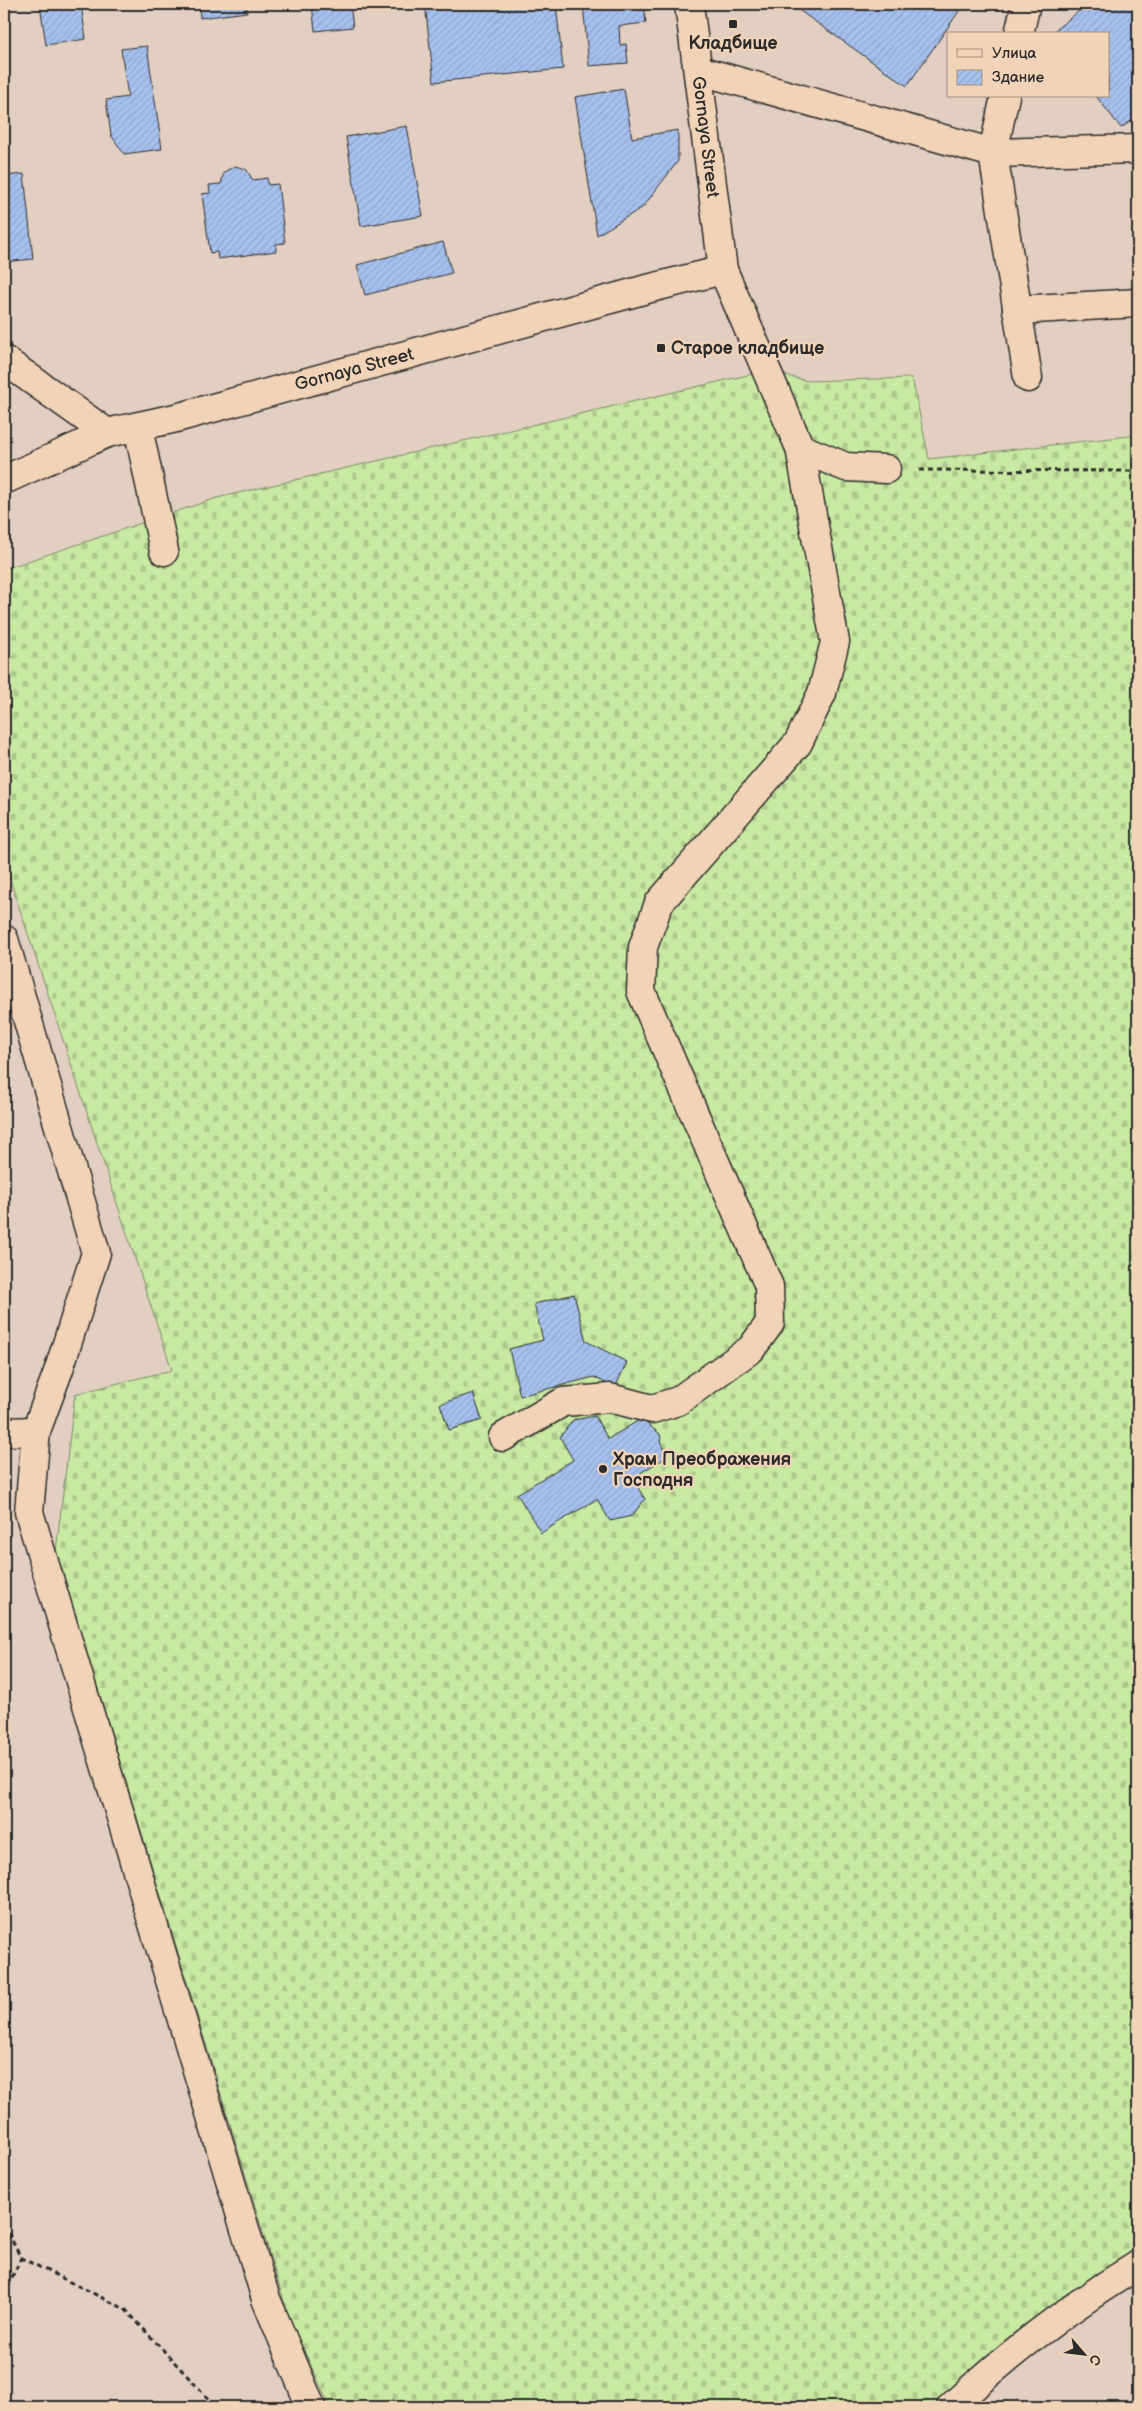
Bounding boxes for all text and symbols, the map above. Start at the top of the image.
marker: Кладбище [727,18,739,30]
legend [947,32,1110,98]
place label: Кладбище [688,33,778,54]
text: Улица [992,44,1037,63]
text: Здание [992,68,1044,87]
street label: Gornaya Street [688,75,723,200]
place label: Старое кладбище [671,338,824,359]
marker: Старое кладбище [655,342,667,354]
street label: Gornaya Street [292,343,416,395]
place label: Храм Преображения Господня [612,1449,791,1491]
marker: Храм Преображения Господня [597,1463,609,1475]
north arrow [1060,2328,1110,2378]
text: С [1085,2352,1105,2368]

